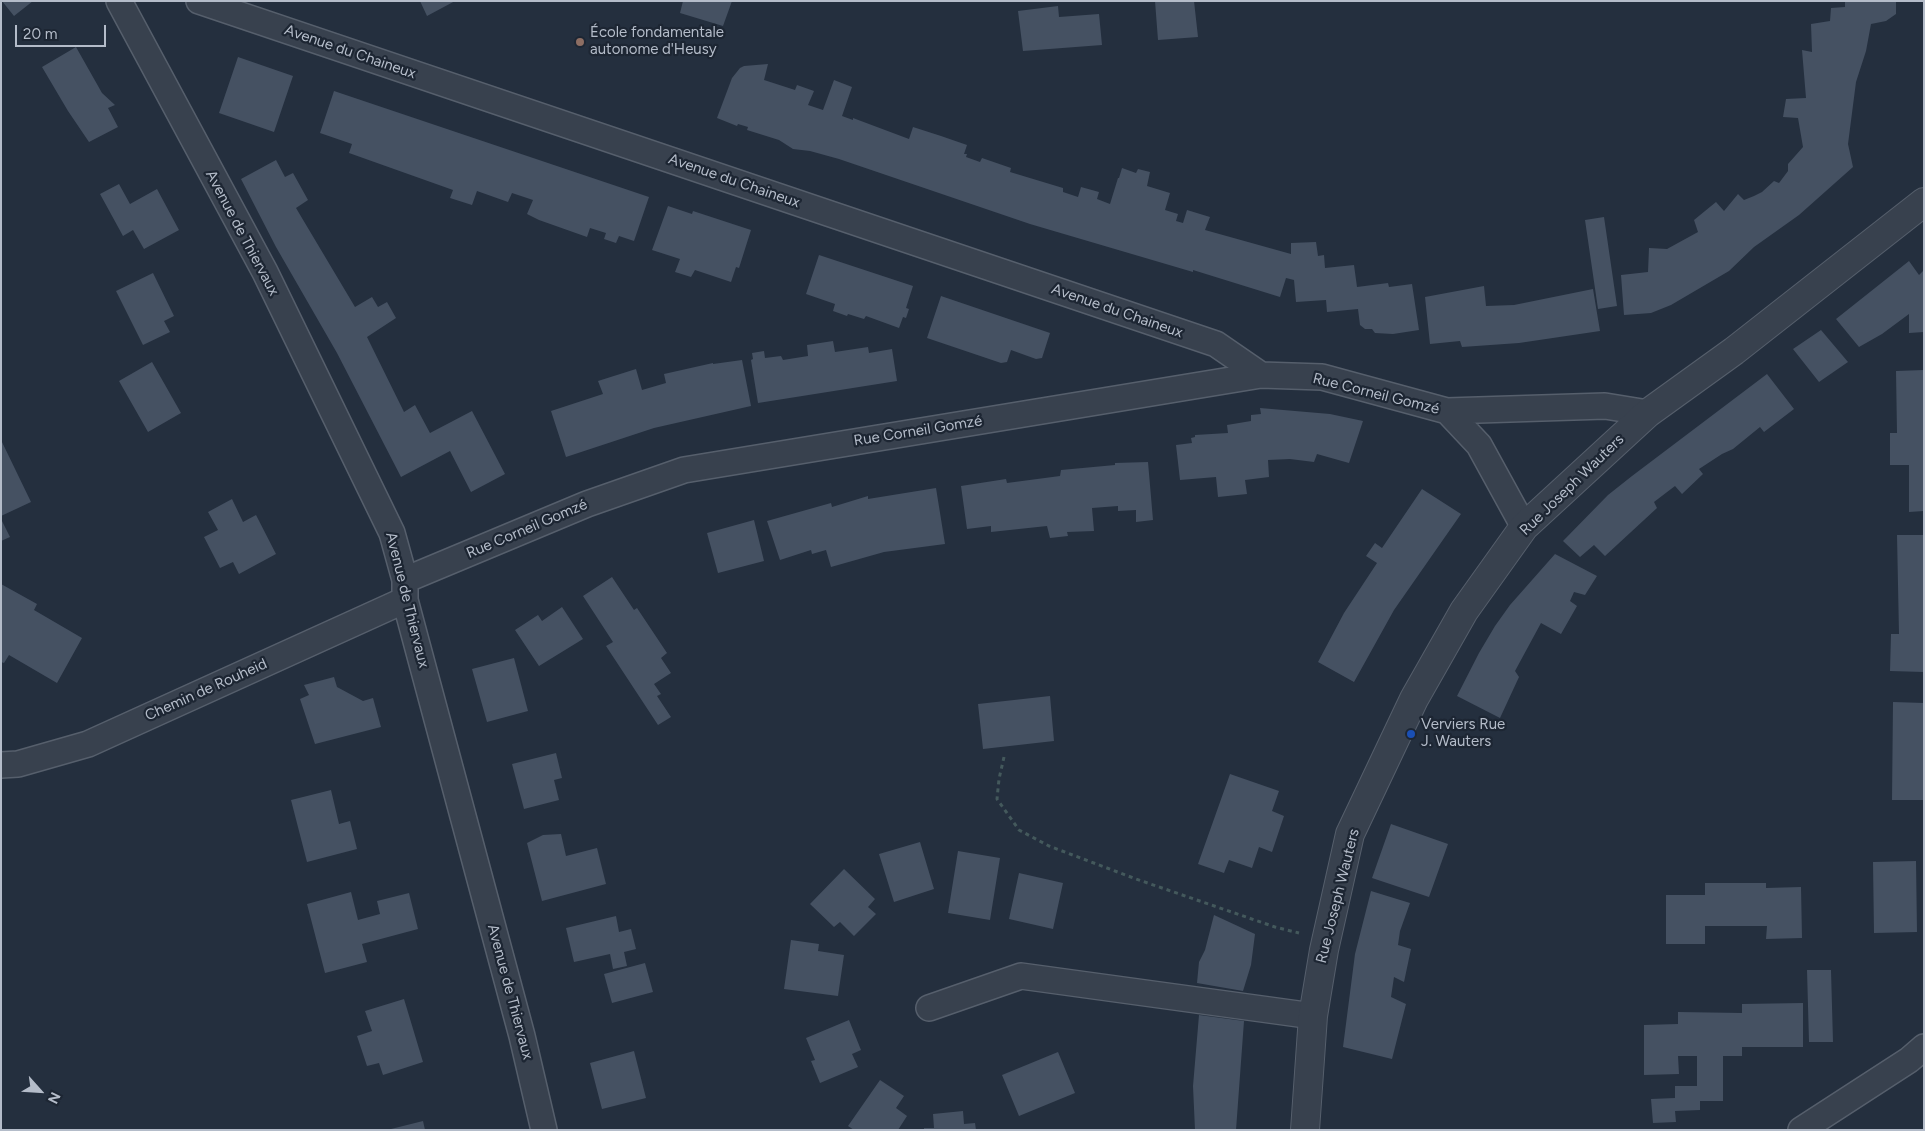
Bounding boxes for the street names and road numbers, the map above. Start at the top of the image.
street label: Avenue du Chaineux [282,21,418,83]
street label: Avenue du Chaineux [666,150,802,212]
street label: Avenue de Thiervaux [201,167,283,299]
street label: Avenue du Chaineux [1049,280,1185,342]
street label: Rue Corneil Gomzé [1311,370,1441,418]
street label: Rue Corneil Gomzé [853,412,983,450]
street label: Rue Joseph Wauters [1516,431,1628,539]
street label: Rue Corneil Gomzé [464,495,590,563]
street label: Avenue de Thiervaux [381,530,433,670]
street label: Chemin de Rouheid [142,655,270,725]
street label: Rue Joseph Wauters [1313,827,1363,965]
street label: Avenue de Thiervaux [483,922,537,1062]

